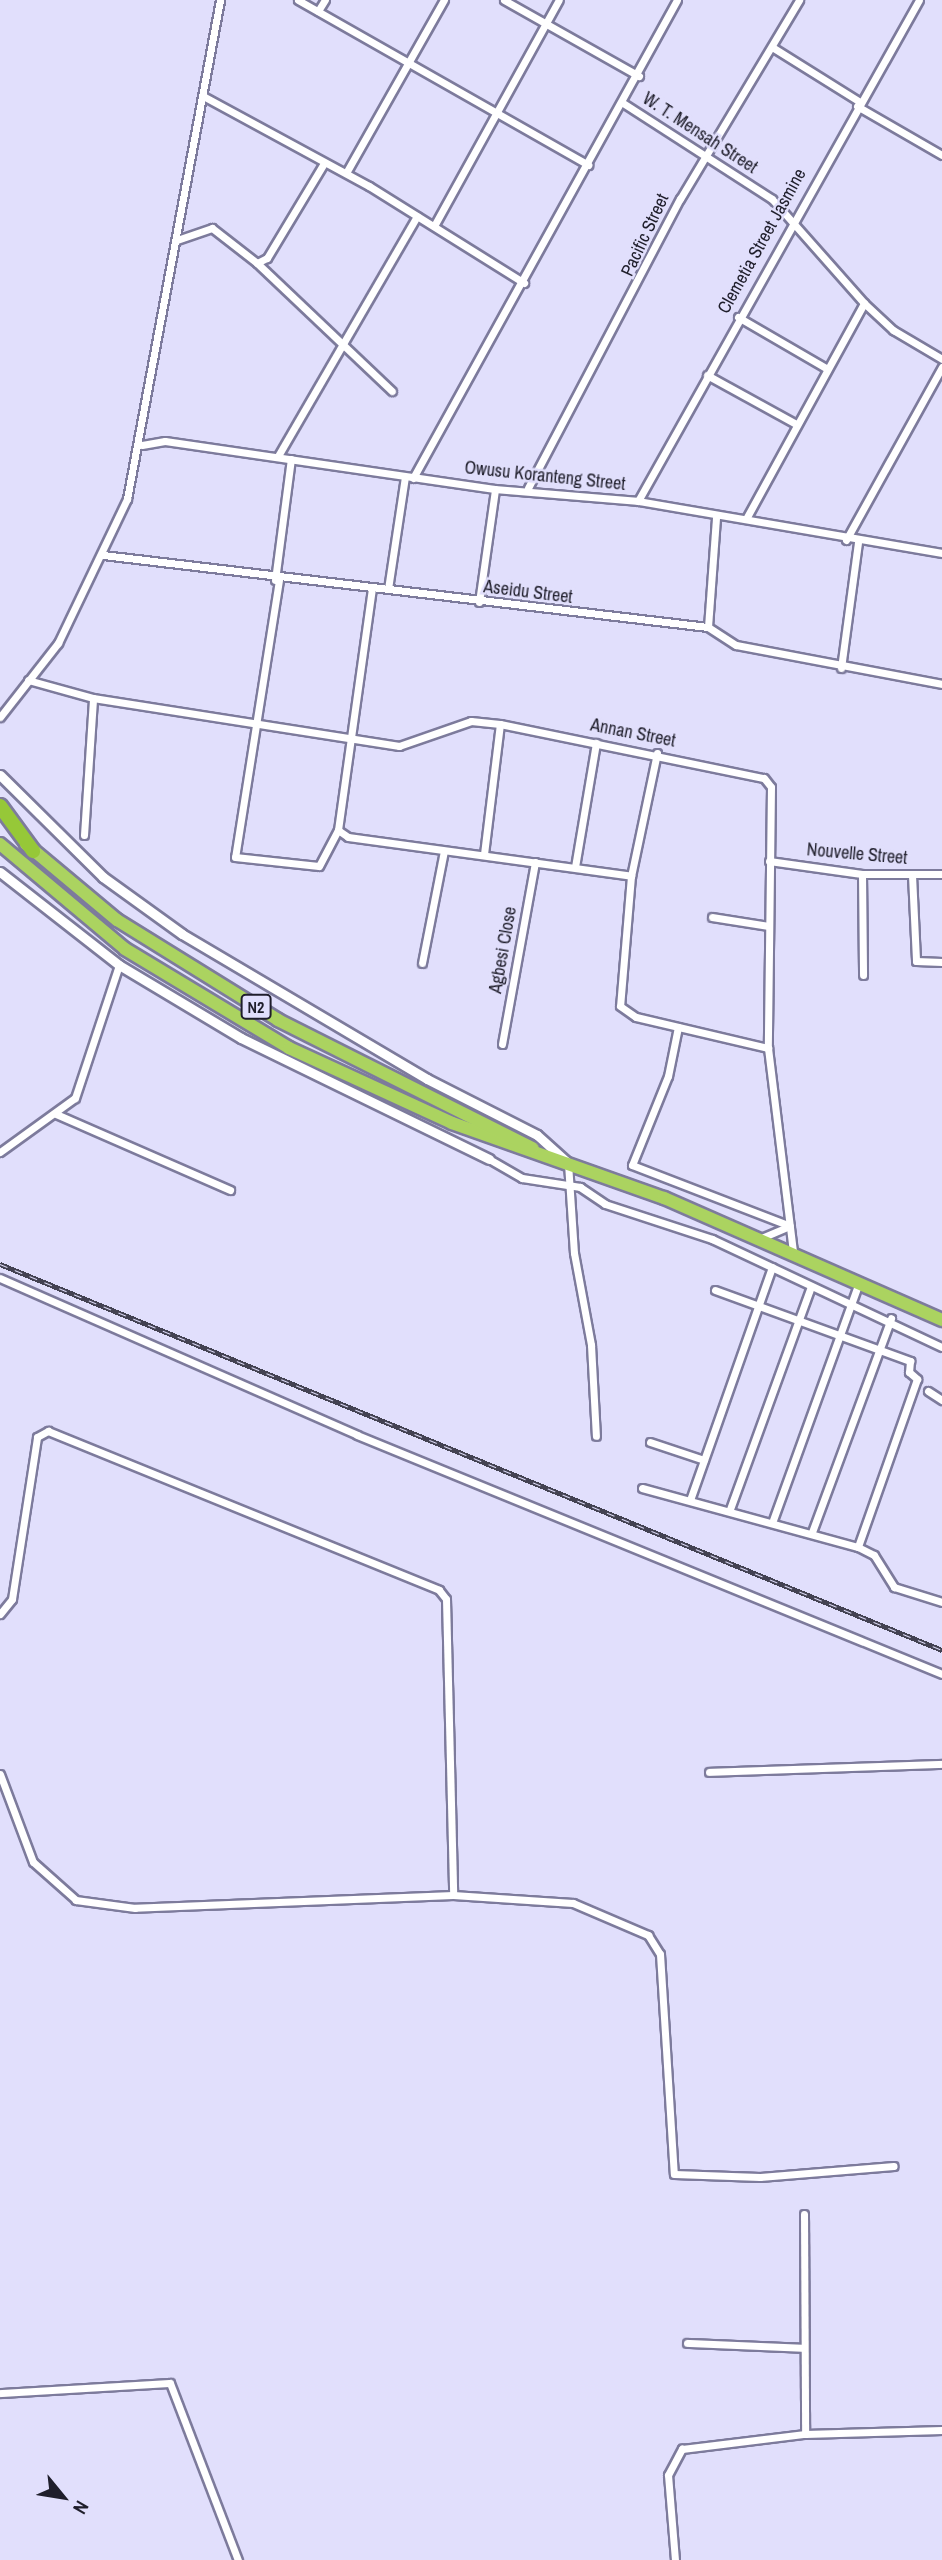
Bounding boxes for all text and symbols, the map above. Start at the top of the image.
street label: W. T. Mensah Street [638,88,762,178]
street label: Clemetia Street Jasmine [713,165,811,317]
street label: Pacific Street [616,190,674,280]
street label: Owusu Koranteng Street [463,457,627,495]
street label: Aseidu Street [482,576,574,608]
street label: Annan Street [589,714,677,752]
street label: Nouvelle Street [806,839,908,869]
street label: Agbesi Close [485,905,521,995]
road number: N2 [240,995,272,1020]
north arrow [28,2462,98,2532]
text: N [67,2496,95,2519]

